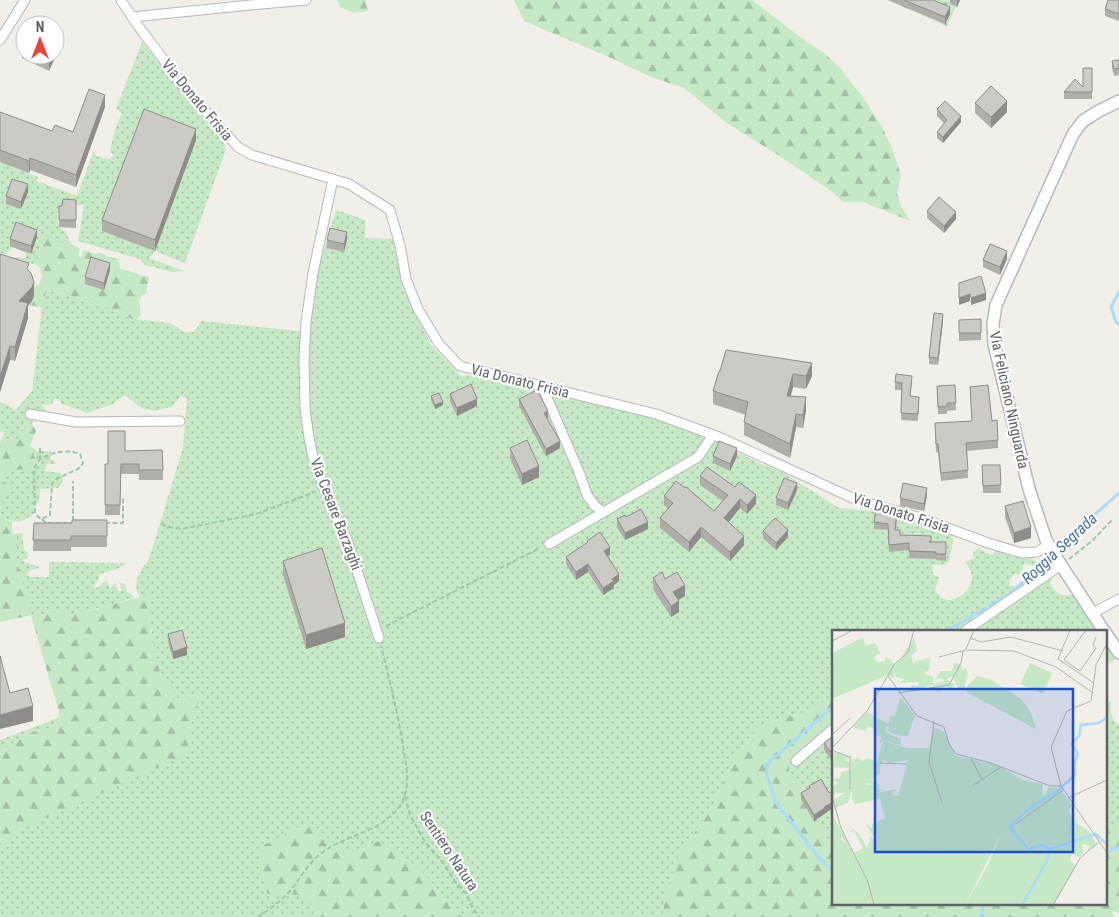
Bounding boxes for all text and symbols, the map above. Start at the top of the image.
north arrow [15,15,65,65]
text: N [36,19,44,35]
street label: Via Donato Frisia [158,56,236,144]
street label: Via Feliciano Ninguarda [986,330,1032,470]
street label: Via Donato Frisia [469,360,571,402]
street label: Via Cesare Barzaghi [306,455,366,573]
street label: Via Donato Frisia [850,489,952,537]
water label: Roggia Segrada [1018,509,1101,588]
inset map [832,630,1106,904]
street label: Sentiero Natura [416,808,482,894]

